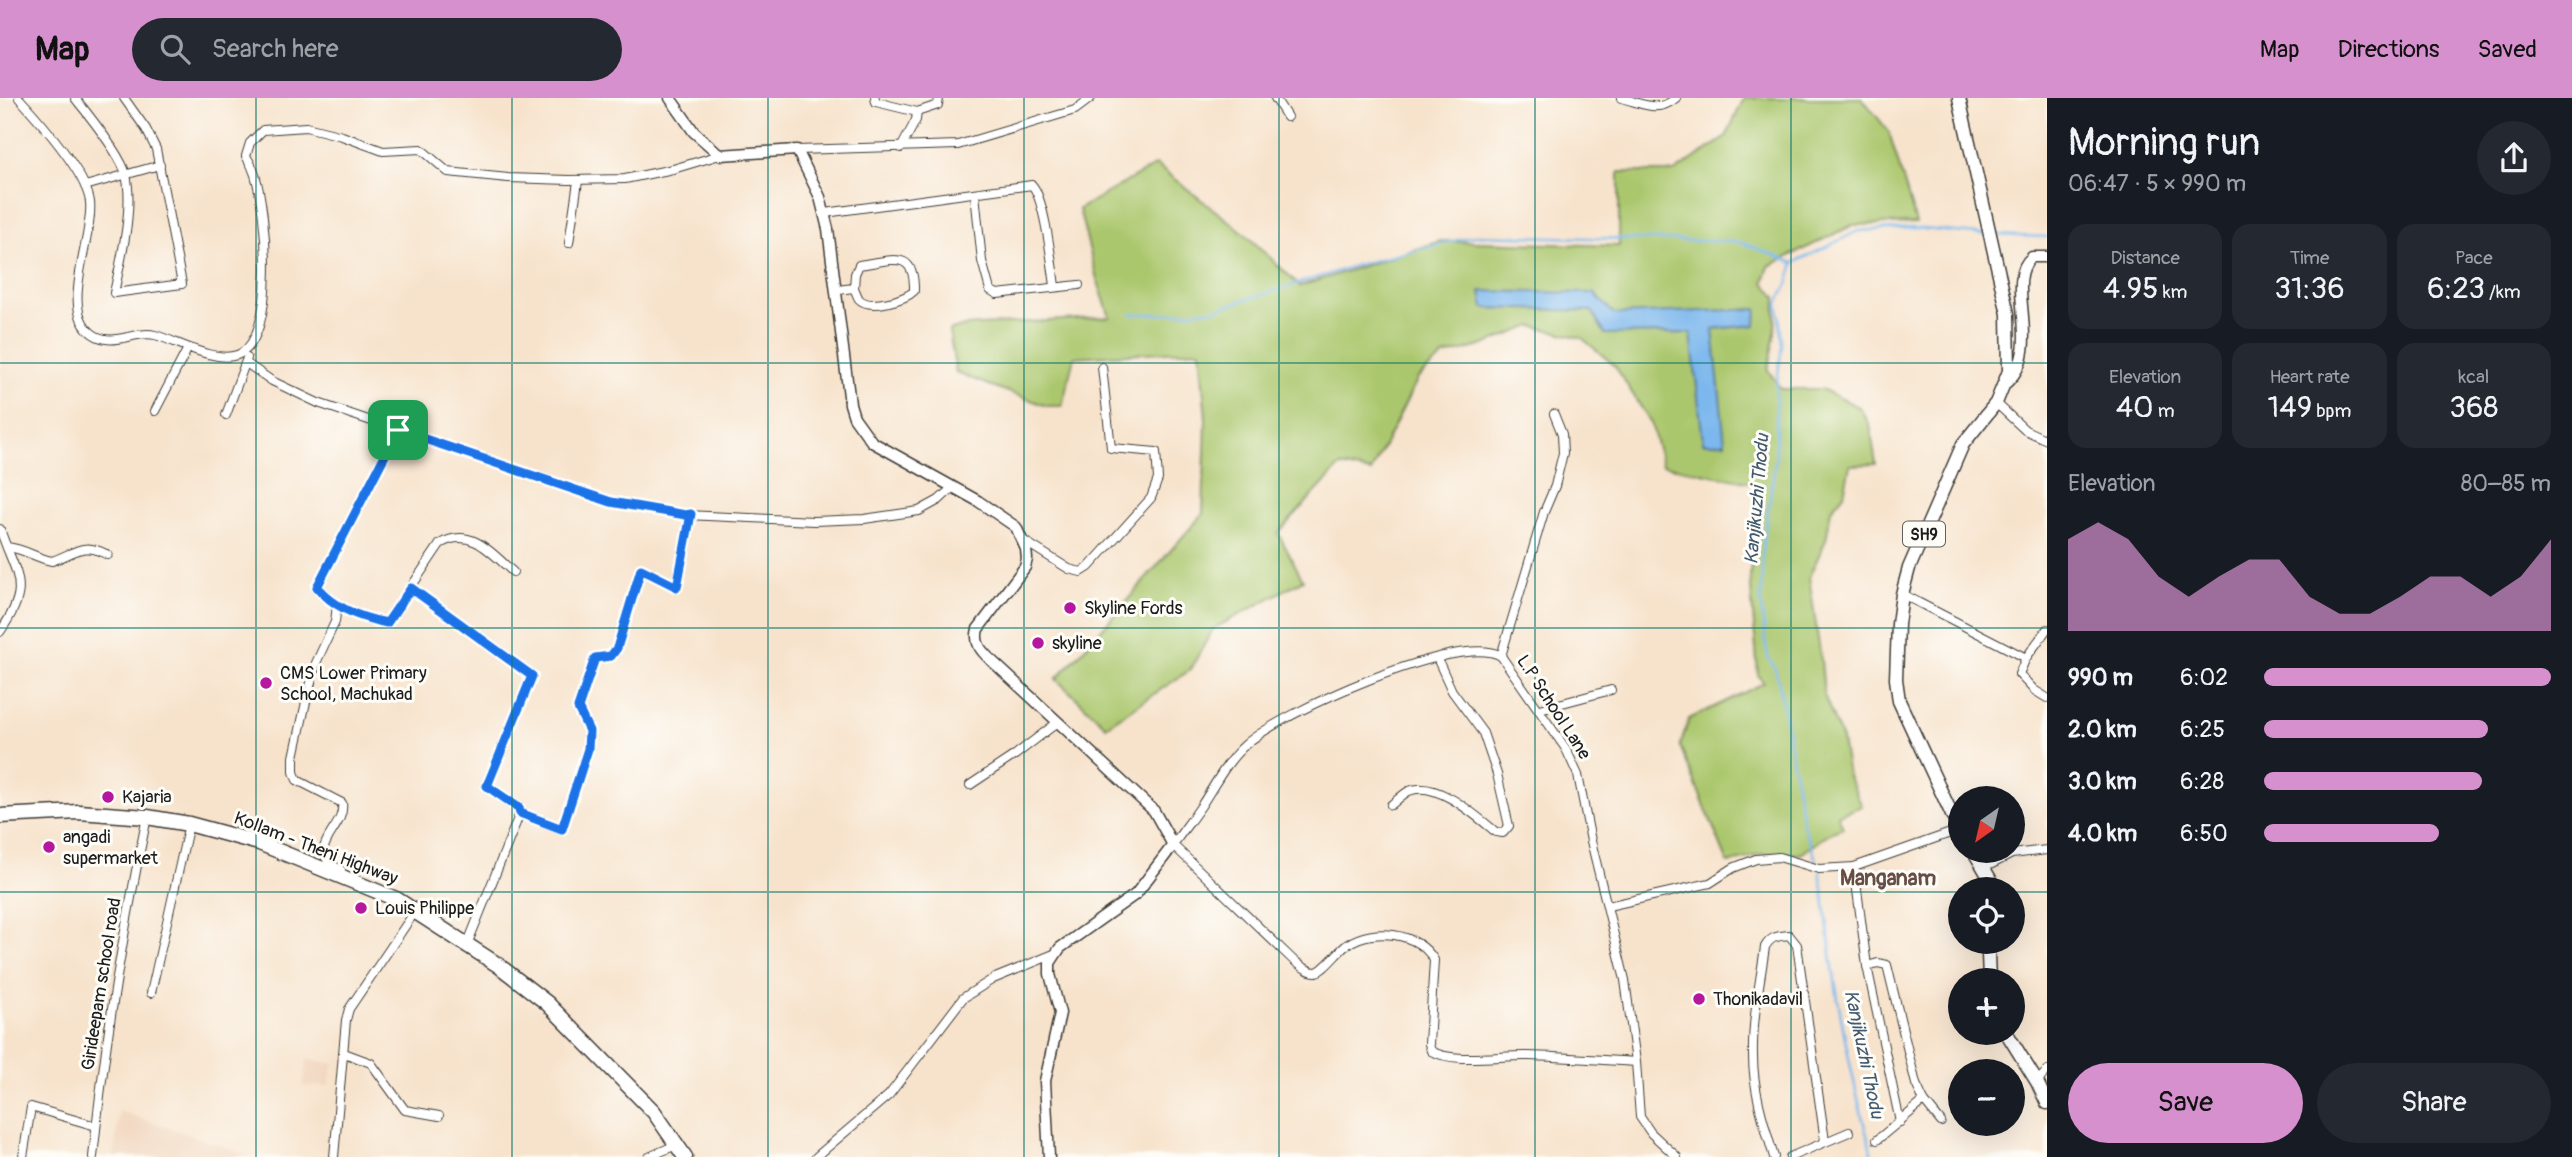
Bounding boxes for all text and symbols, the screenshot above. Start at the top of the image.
search box [132,18,622,81]
text: Map [35,29,90,70]
icon: search [156,30,194,68]
text: Search here [212,33,339,65]
text: Map [2260,35,2300,64]
text: Directions [2338,35,2439,64]
text: Saved [2477,35,2537,64]
text: Morning run [2068,119,2260,167]
button: share [2477,121,2551,195]
text: 06:47 · 5 × 990 m [2068,169,2246,198]
text: Distance [2110,246,2180,270]
text: Time [2290,246,2329,270]
text: Pace [2455,246,2493,270]
text: 4.95 [2103,270,2159,307]
text: 31:36 [2274,270,2345,307]
text: 6:23 [2427,270,2485,307]
text: km [2159,280,2187,304]
text: /km [2485,280,2521,304]
text: Elevation [2109,365,2181,389]
text: Heart rate [2269,365,2350,389]
text: kcal [2458,365,2489,389]
text: 40 [2116,389,2154,426]
text: 149 [2268,389,2312,426]
text: 368 [2449,389,2498,426]
text: m [2154,399,2175,423]
text: bpm [2312,399,2351,423]
pin [368,400,428,460]
icon: arrive [379,411,417,449]
water label: Kanjikuzhi Thodu [1739,431,1775,565]
text: Elevation [2068,469,2156,498]
text: 80–85 m [2461,469,2551,498]
road number: SH9 [1903,522,1945,546]
place label: Skyline Fords [1084,597,1183,620]
marker: Skyline Fords [1062,600,1078,616]
place label: skyline [1052,632,1102,655]
marker: skyline [1030,635,1046,651]
street label: L.P School Lane [1511,651,1596,764]
place label: CMS Lower Primary School, Machukad [280,662,427,706]
text: 990 m [2068,663,2133,692]
text: 6:02 [2180,663,2228,692]
marker: CMS Lower Primary School, Machukad [258,675,274,691]
text: 2.0 km [2068,715,2137,744]
text: 6:25 [2180,715,2225,744]
text: 3.0 km [2068,767,2137,796]
text: 6:28 [2180,767,2224,796]
place label: Kajaria [122,786,172,809]
north arrow [1948,786,2025,863]
map controls [1948,786,2025,1136]
marker: Kajaria [100,789,116,805]
street label: Kollam - Theni Highway [231,807,401,890]
text: 4.0 km [2068,819,2137,848]
text: 6:50 [2180,819,2228,848]
place label: angadi supermarket [63,826,159,870]
marker: angadi supermarket [41,839,57,855]
district label: Manganam [1840,865,1936,892]
button: locate [1948,877,2025,954]
street label: Girideepam school road [76,896,126,1072]
place label: Louis Philippe [375,897,474,920]
marker: Louis Philippe [353,900,369,916]
button: + [1948,968,2025,1045]
place label: Thonikadavil [1713,988,1803,1011]
water label: Kanjikuzhi Thodu [1839,988,1890,1122]
marker: Thonikadavil [1691,991,1707,1007]
button: − [1948,1059,2025,1136]
button: Save [2068,1063,2303,1143]
button: Share [2317,1063,2551,1143]

